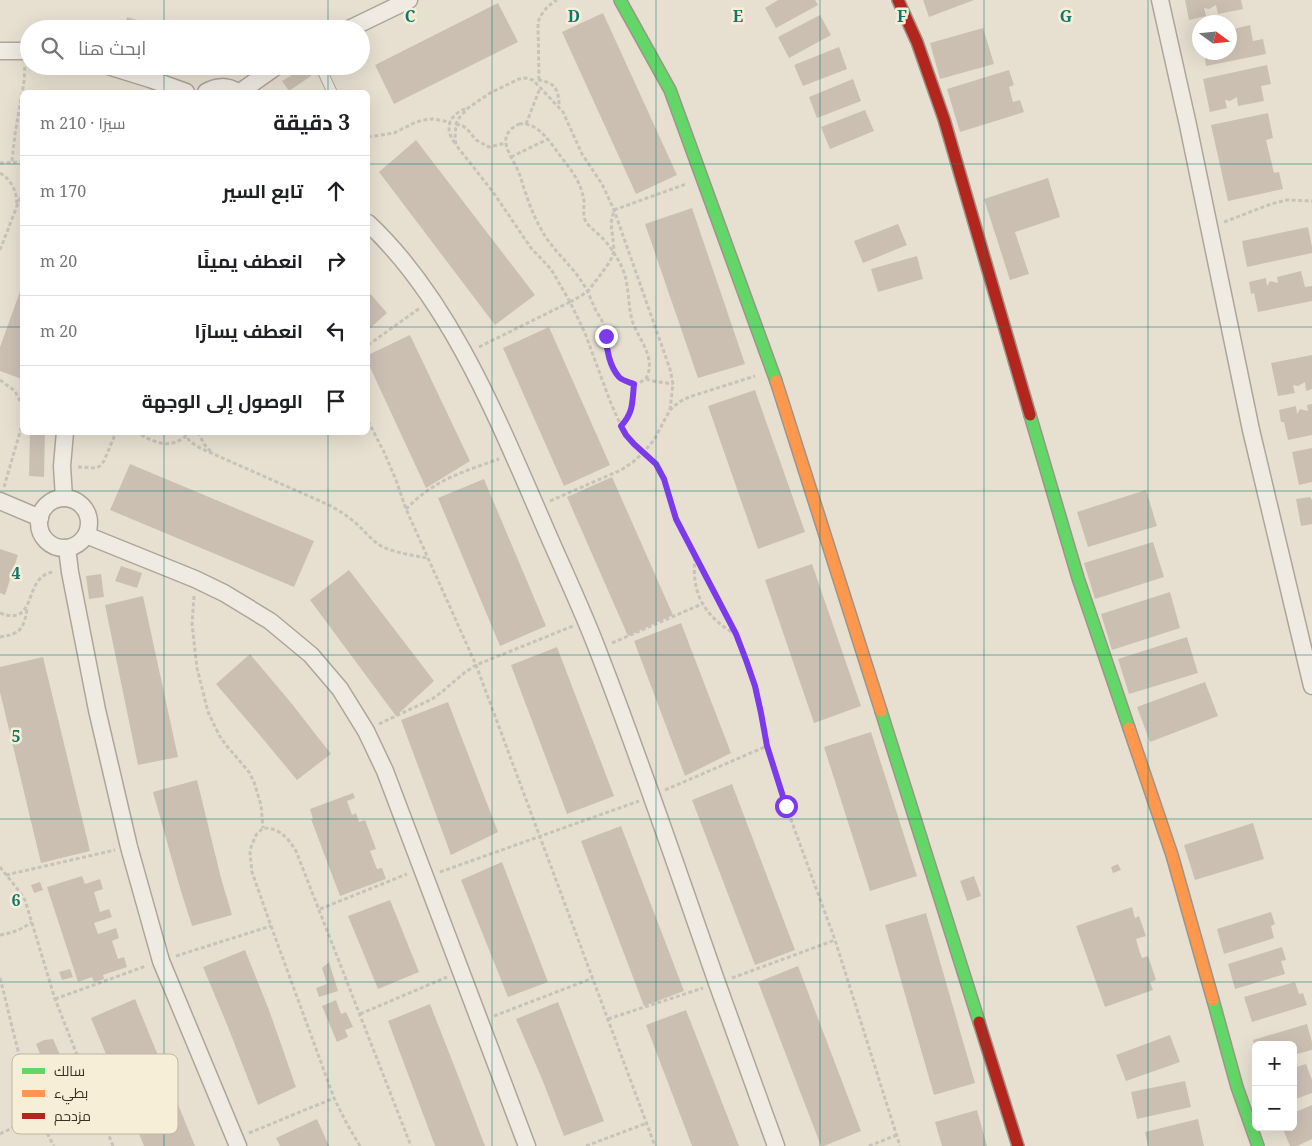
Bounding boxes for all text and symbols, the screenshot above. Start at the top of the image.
text: C [405,5,416,27]
text: D [568,5,580,27]
text: E [733,5,743,27]
text: F [897,5,907,27]
text: G [1060,5,1072,27]
north arrow [1192,15,1237,60]
search box [20,20,370,75]
icon: search [38,34,66,62]
text: ابحث هنا [78,35,146,61]
text: 3 دقيقة [273,108,350,136]
text: سيرًا · 210 m [40,112,126,134]
icon: ahead [322,177,350,205]
text: تابع السير [223,178,303,204]
text: 170 m [40,180,86,202]
icon: right [322,247,350,275]
text: انعطف يمينًا [197,248,303,274]
text: 20 m [40,250,77,272]
icon: left [322,317,350,345]
text: انعطف يسارًا [194,318,303,344]
text: 20 m [40,320,77,342]
route end [595,325,618,348]
icon: arrive [322,387,350,415]
text: الوصول إلى الوجهة [142,388,303,414]
text: 4 [11,562,21,584]
text: 5 [11,725,21,747]
route start [775,795,798,818]
text: 6 [11,889,21,911]
map controls [1252,1041,1297,1131]
button: + [1252,1041,1297,1086]
legend [12,1054,178,1134]
text: سالك [54,1061,85,1080]
text: بطيء [54,1083,88,1105]
button: − [1252,1086,1297,1131]
text: مزدحم [54,1106,91,1126]

